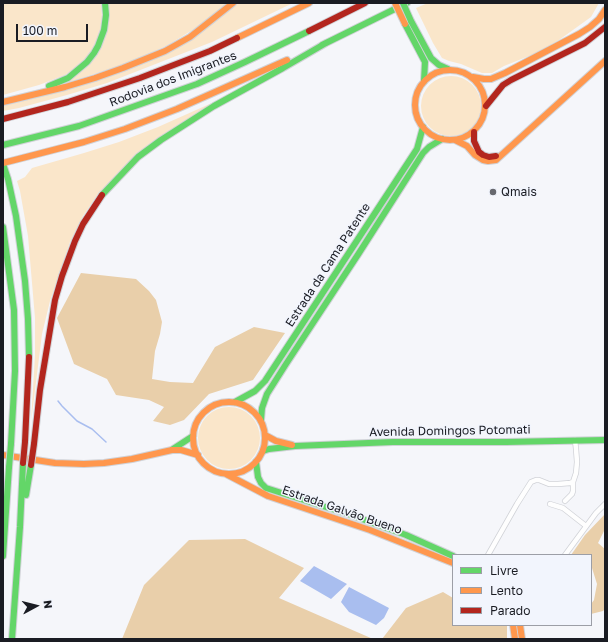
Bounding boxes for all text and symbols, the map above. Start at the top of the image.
scale bar [18,16,90,42]
text: 100 m [23,23,57,38]
street label: Rodovia dos Imigrantes [107,48,239,110]
place label: Qmais [501,185,537,199]
marker: Qmais [488,187,498,197]
street label: Estrada da Cama Patente [283,200,373,330]
street label: Avenida Domingos Potomati [369,422,531,440]
street label: Estrada Galvão Bueno [280,483,404,537]
legend [452,554,592,626]
text: Livre [490,563,518,578]
text: Lento [490,583,523,598]
north arrow [16,586,56,626]
text: N [41,600,55,609]
text: Parado [490,603,530,618]

